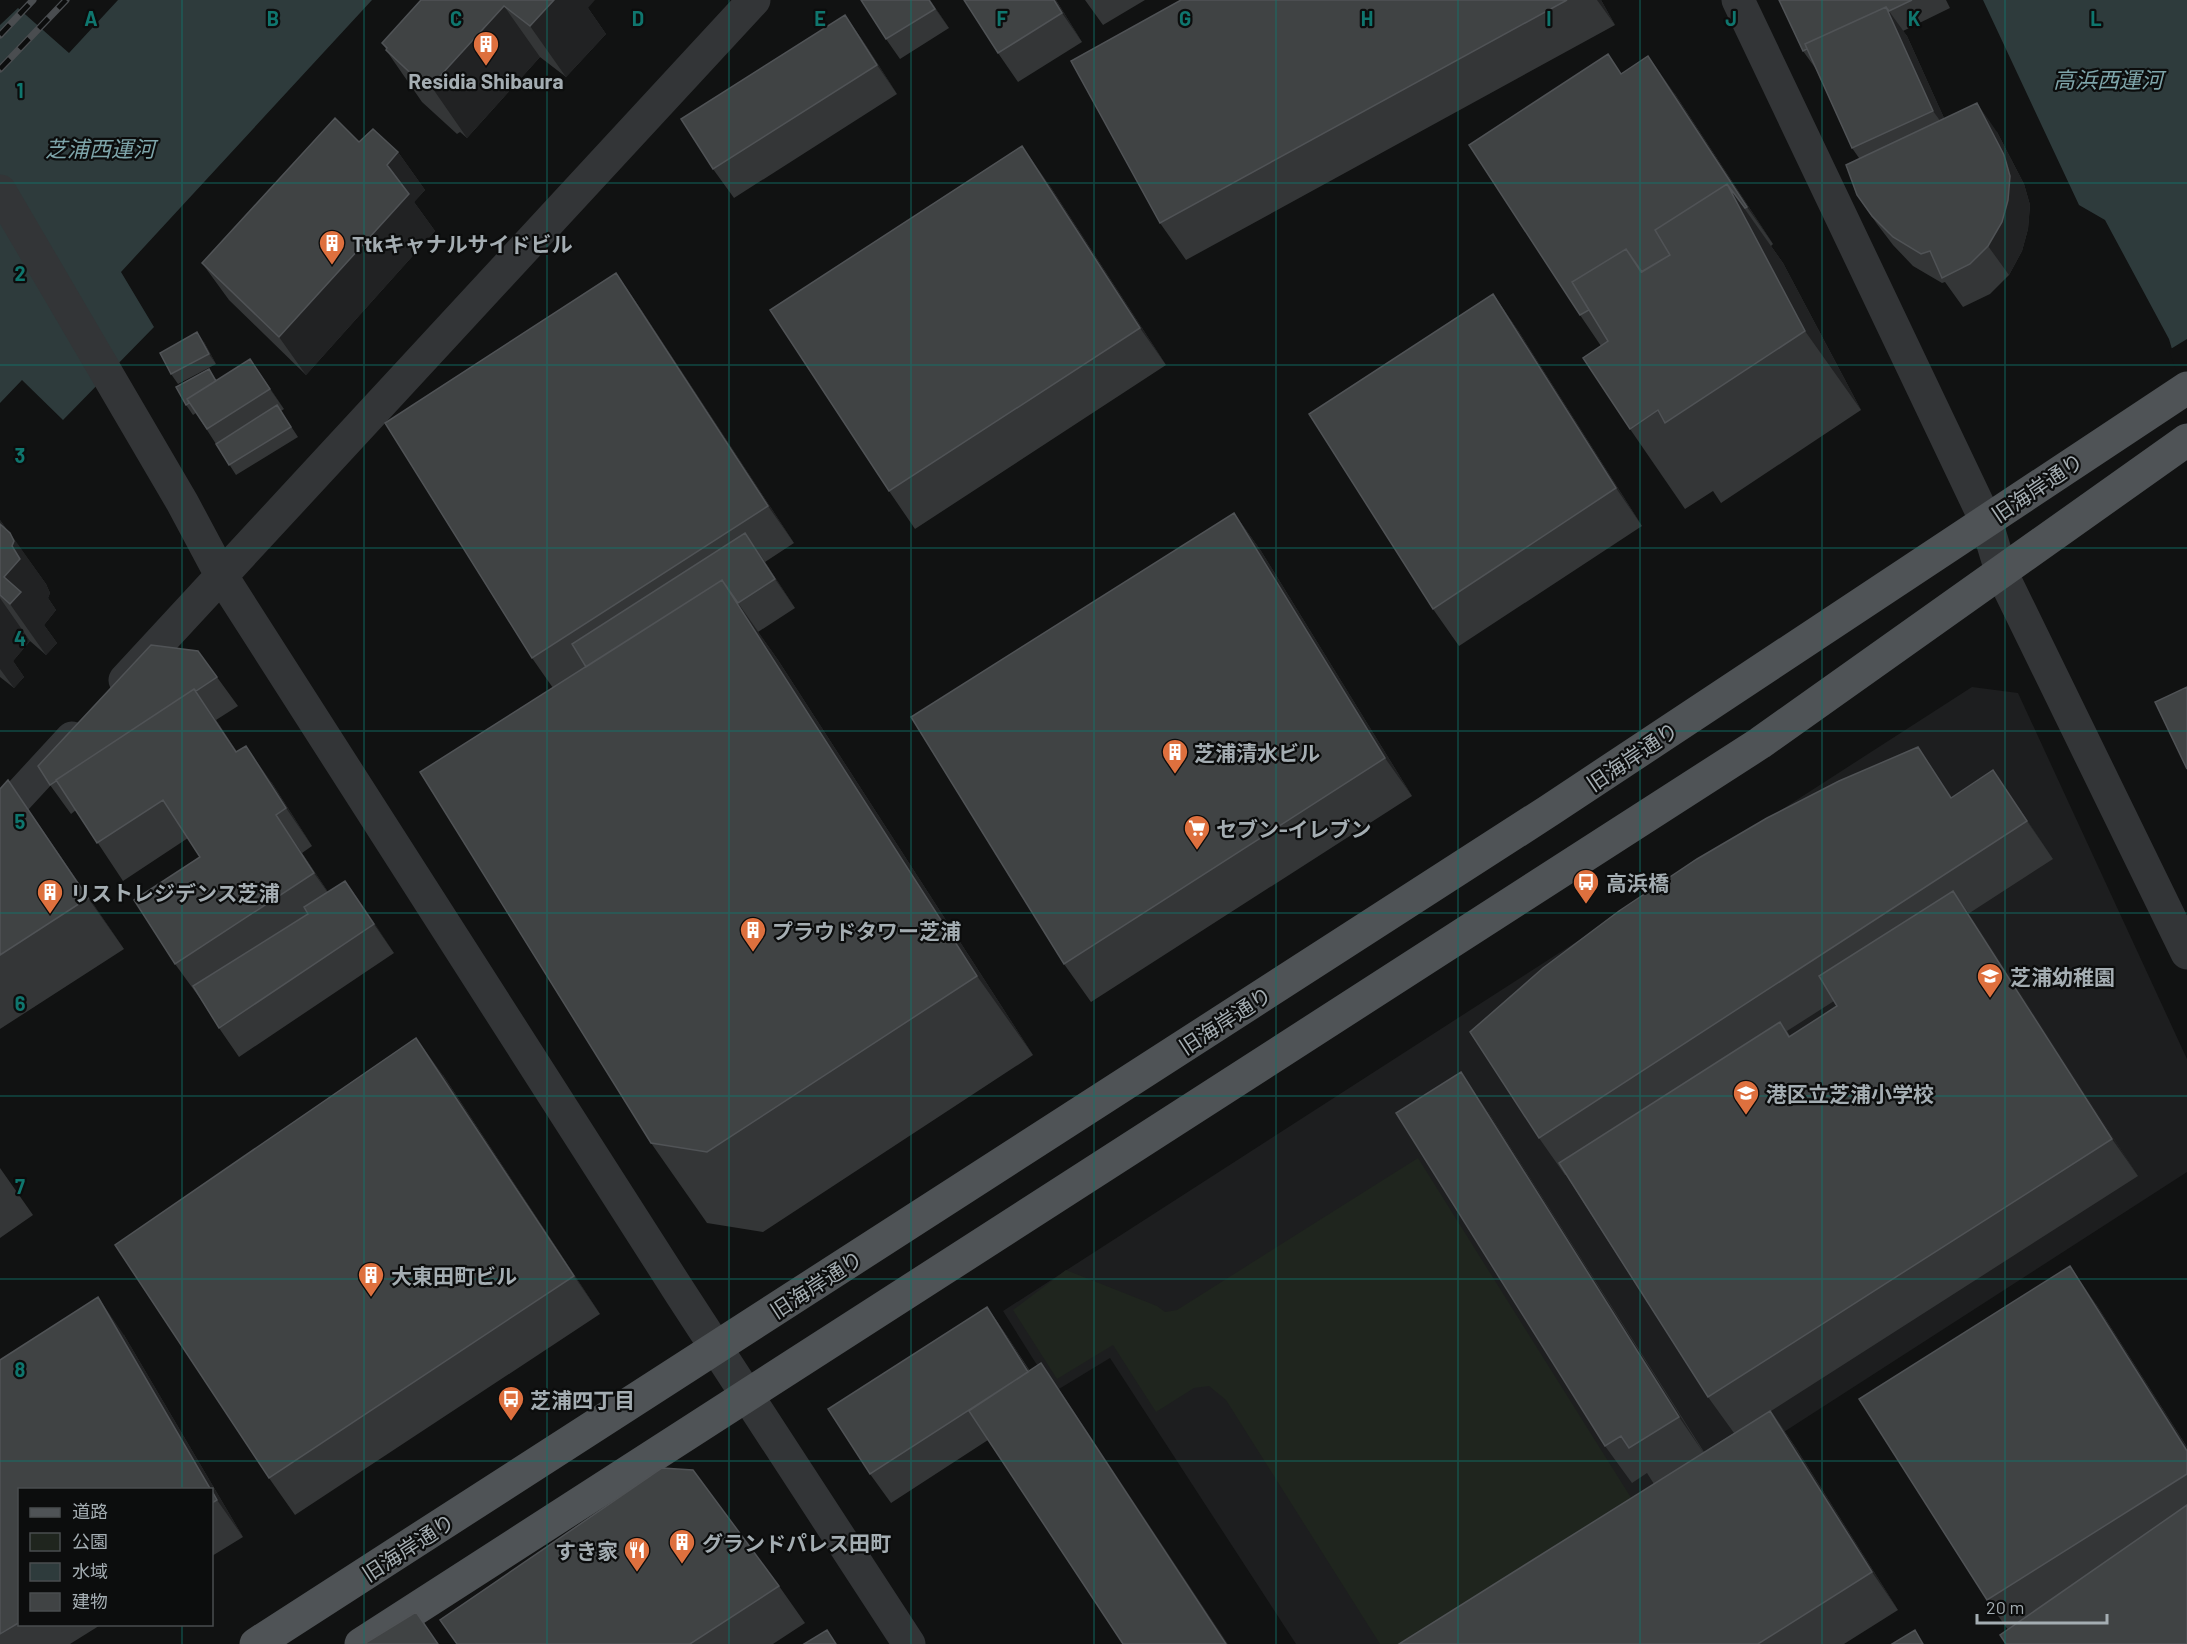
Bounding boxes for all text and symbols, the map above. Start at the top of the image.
text: A [84,6,98,30]
text: B [267,6,279,30]
text: C [450,6,462,30]
text: D [632,6,644,30]
text: E [814,6,826,30]
text: F [996,6,1008,30]
text: G [1179,6,1191,30]
text: H [1361,6,1373,30]
text: I [1546,6,1552,30]
text: J [1725,6,1737,30]
text: K [1908,6,1921,30]
text: L [2090,6,2102,30]
building icon: Residia Shibaura [471,29,501,67]
water label: 高浜西運河 [2053,66,2167,92]
place label: Residia Shibaura [408,68,564,93]
text: 1 [16,78,24,102]
water label: 芝浦西運河 [45,135,159,161]
building icon: Ttkキャナルサイドビル [317,228,347,266]
place label: Ttkキャナルサイドビル [352,231,572,256]
text: 2 [14,261,26,285]
text: 3 [15,443,25,467]
street label: 旧海岸通り [1986,447,2088,527]
text: 4 [14,626,26,650]
street label: 旧海岸通り [1581,716,1683,796]
building icon: 芝浦清水ビル [1160,737,1190,775]
place label: 芝浦清水ビル [1194,740,1320,765]
text: 5 [15,809,26,833]
supermarket icon: セブン-イレブン [1182,813,1212,851]
place label: セブン-イレブン [1216,816,1372,841]
bus stop icon: 高浜橋 [1571,867,1601,905]
place label: 高浜橋 [1606,870,1669,895]
building icon: リストレジデンス芝浦 [35,877,65,915]
place label: リストレジデンス芝浦 [70,880,280,905]
building icon: プラウドタワー芝浦 [738,915,768,953]
place label: プラウドタワー芝浦 [772,918,961,943]
school or university icon: 芝浦幼稚園 [1975,961,2005,999]
place label: 芝浦幼稚園 [2010,964,2115,989]
street label: 旧海岸通り [1174,981,1276,1059]
text: 6 [15,991,26,1015]
school or university icon: 港区立芝浦小学校 [1731,1078,1761,1116]
place label: 港区立芝浦小学校 [1766,1081,1934,1106]
text: 7 [15,1174,25,1198]
street label: 旧海岸通り [765,1245,867,1323]
building icon: 大東田町ビル [356,1260,386,1298]
place label: 大東田町ビル [391,1263,517,1288]
text: 8 [15,1357,26,1381]
bus stop icon: 芝浦四丁目 [496,1384,526,1422]
place label: 芝浦四丁目 [530,1387,635,1412]
legend [18,1488,213,1626]
text: 道路 [72,1500,108,1522]
street label: 旧海岸通り [357,1508,459,1586]
building icon: グランドパレス田町 [667,1527,697,1565]
text: 公園 [72,1530,108,1552]
place label: グランドパレス田町 [702,1530,891,1555]
restaurant icon: すき家 [622,1535,652,1573]
place label: すき家 [555,1538,618,1563]
text: 水域 [72,1560,108,1582]
scale bar [1977,1587,2108,1625]
text: 建物 [72,1590,108,1612]
text: 20 m [1986,1596,2024,1618]

